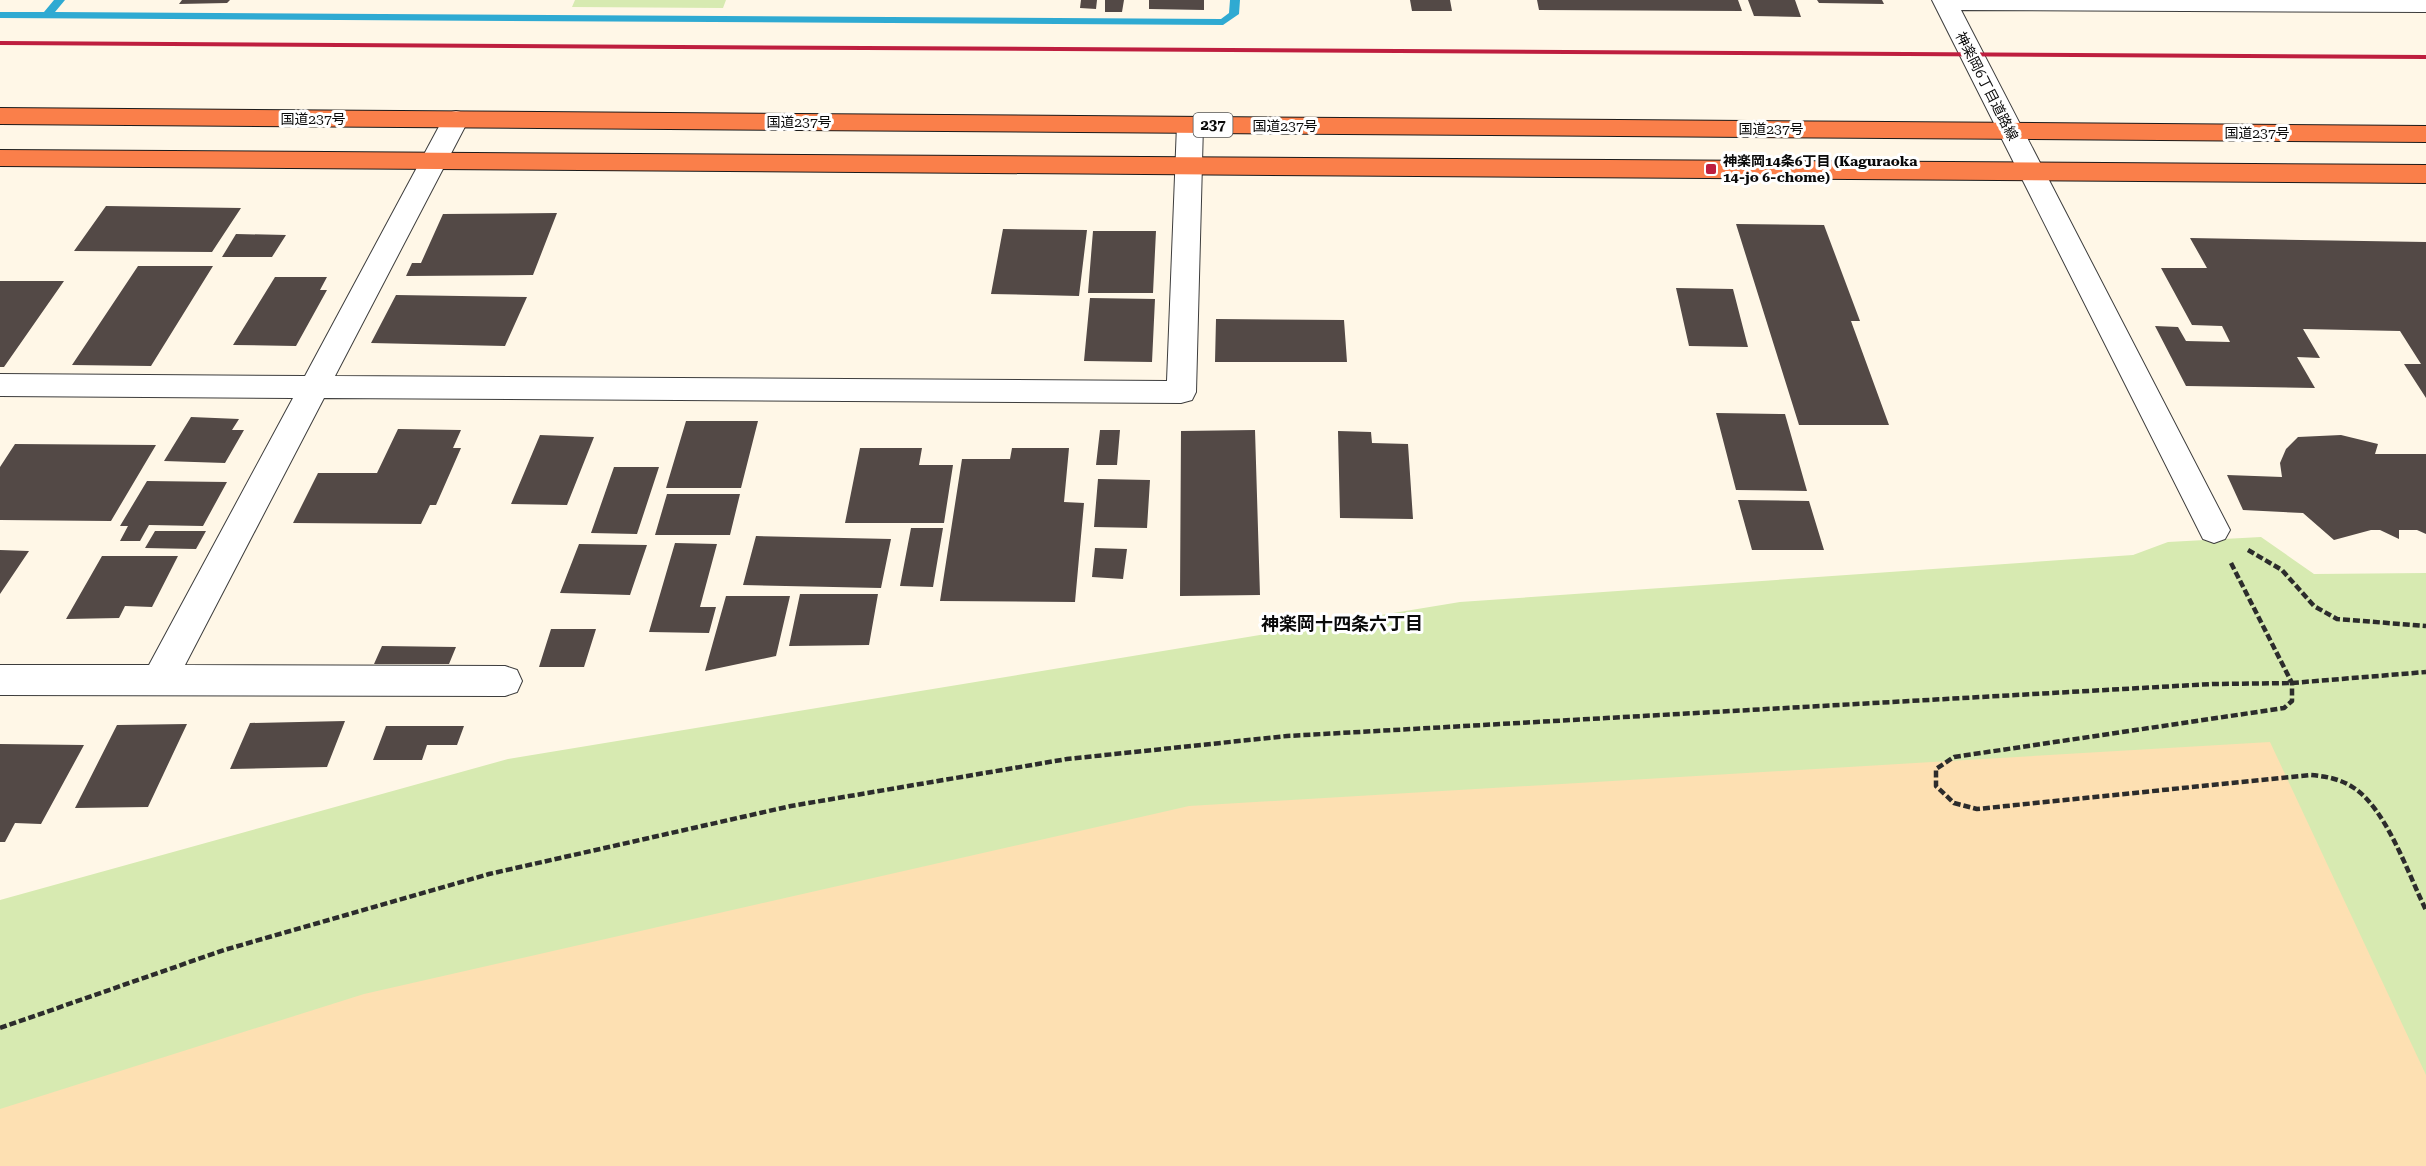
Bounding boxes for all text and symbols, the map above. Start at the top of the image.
street label: 神楽岡6丁目道路線 [1953,29,2021,143]
street label: 国道237号 [280,111,346,127]
road number: 237 [1194,113,1232,137]
street label: 国道237号 [766,114,832,130]
street label: 国道237号 [1252,118,1318,134]
street label: 国道237号 [1738,121,1804,137]
street label: 国道237号 [2224,125,2290,141]
place label: 神楽岡14条6丁目 (Kaguraoka 14-jo 6-chome) [1723,153,1918,185]
marker: 神楽岡14条6丁目 (Kaguraoka 14-jo 6-chome) [1704,162,1718,176]
district label: 神楽岡十四条六丁目 [1261,613,1423,634]

